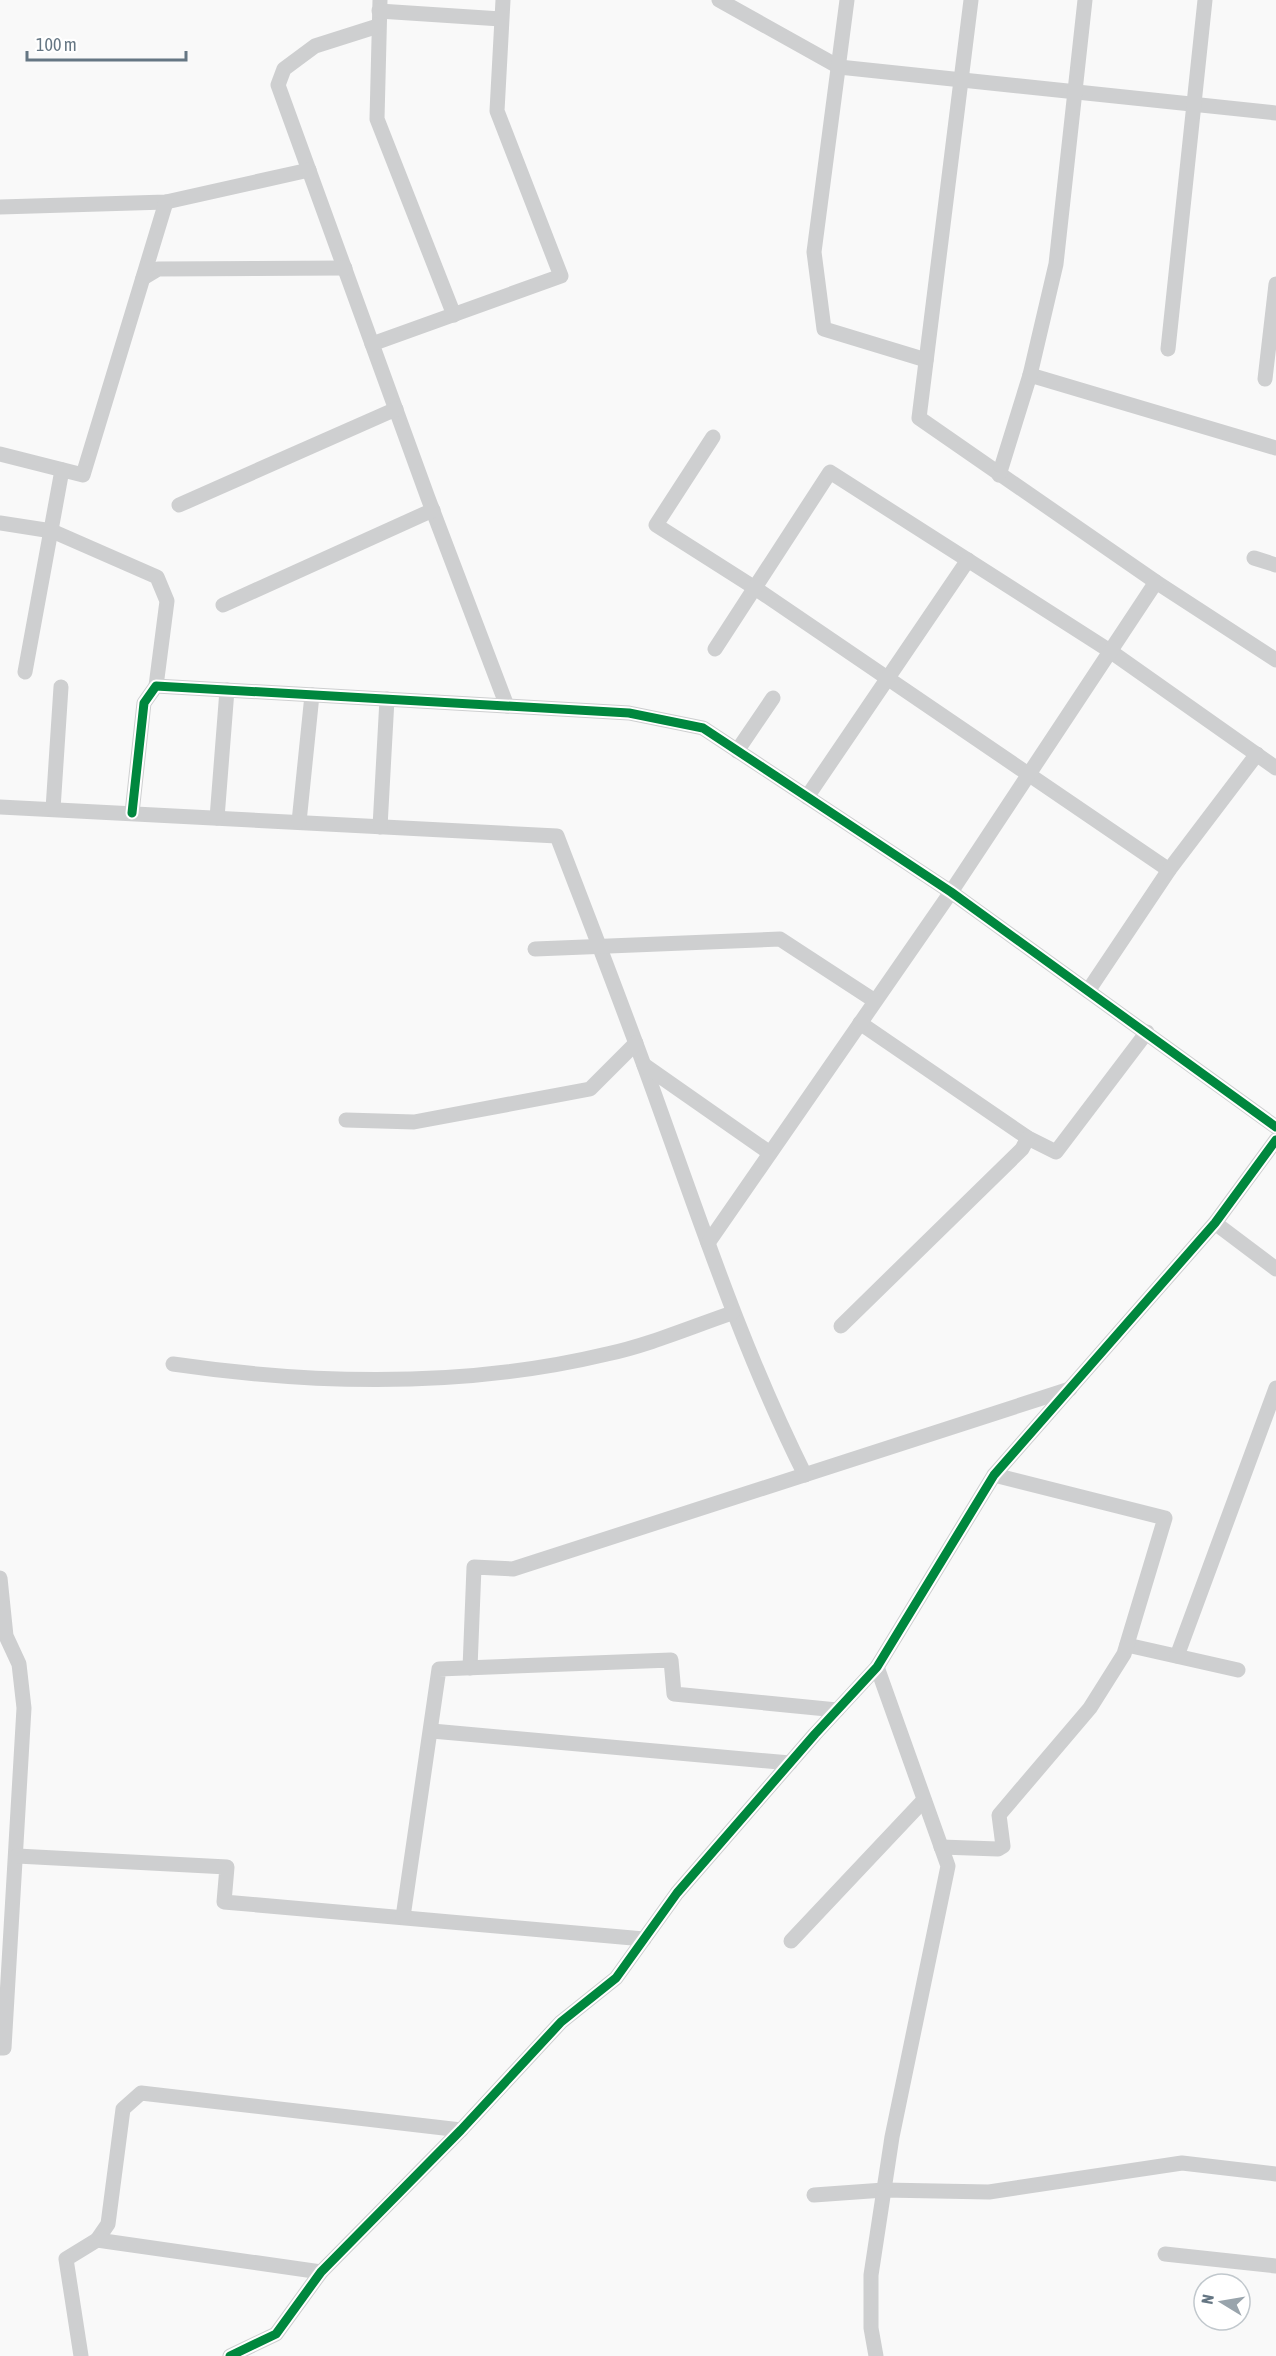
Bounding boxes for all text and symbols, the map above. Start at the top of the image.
scale bar [27,24,186,62]
text: 100 m [36,34,77,55]
north arrow [1192,2272,1252,2332]
text: N [1198,2293,1217,2305]

